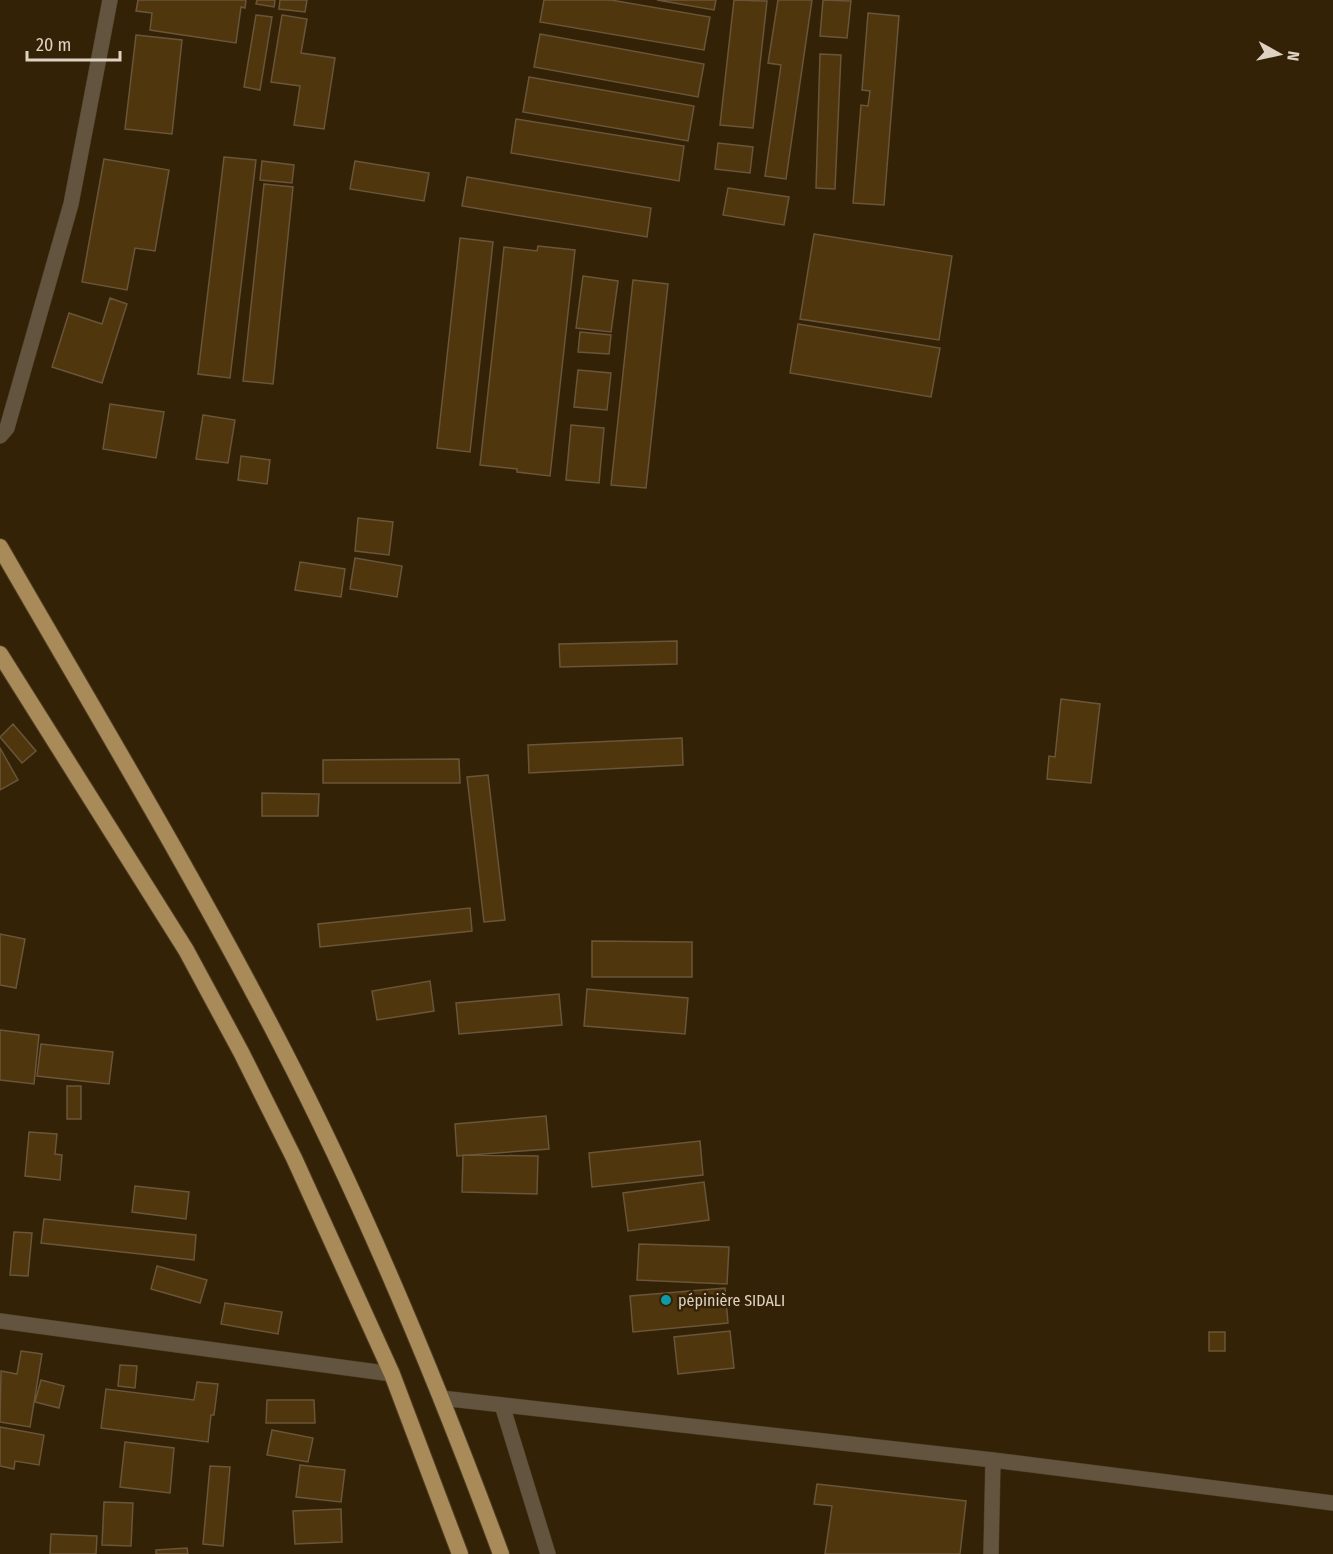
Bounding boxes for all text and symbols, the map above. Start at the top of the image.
scale bar [27,24,120,62]
north arrow [1249,24,1309,84]
text: 20 m [36,34,71,56]
text: N [1283,50,1303,62]
place label: pépinière SIDALI [678,1291,785,1310]
marker: pépinière SIDALI [659,1293,673,1307]

